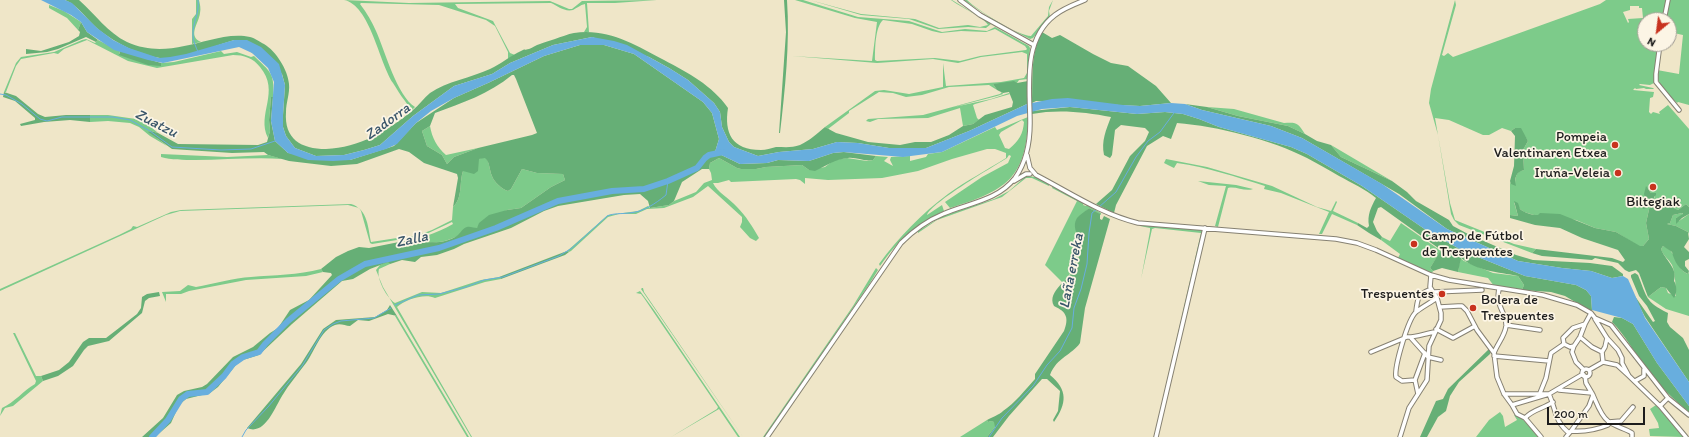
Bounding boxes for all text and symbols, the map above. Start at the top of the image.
north arrow [1637,12,1677,52]
text: N [1645,35,1658,50]
water label: Zadorra [362,100,414,144]
water label: Zuatzu [132,106,180,142]
place label: Pompeia Valentinaren Etxea [1494,129,1607,162]
marker: Pompeia Valentinaren Etxea [1610,140,1620,150]
place label: Iruña-Veleia [1535,165,1610,181]
marker: Iruña-Veleia [1613,168,1623,178]
marker: Biltegiak [1648,182,1658,192]
place label: Biltegiak [1626,194,1680,210]
water label: Zalla [394,228,430,252]
place label: Campo de Fútbol de Trespuentes [1422,228,1523,260]
water label: Laña erreka [1056,232,1088,310]
marker: Campo de Fútbol de Trespuentes [1409,239,1419,249]
place label: Trespuentes [1361,286,1434,302]
marker: Trespuentes [1437,289,1447,299]
place label: Bolera de Trespuentes [1481,292,1554,324]
marker: Bolera de Trespuentes [1468,303,1478,313]
scale bar [1549,399,1647,425]
text: 200 m [1554,407,1588,421]

